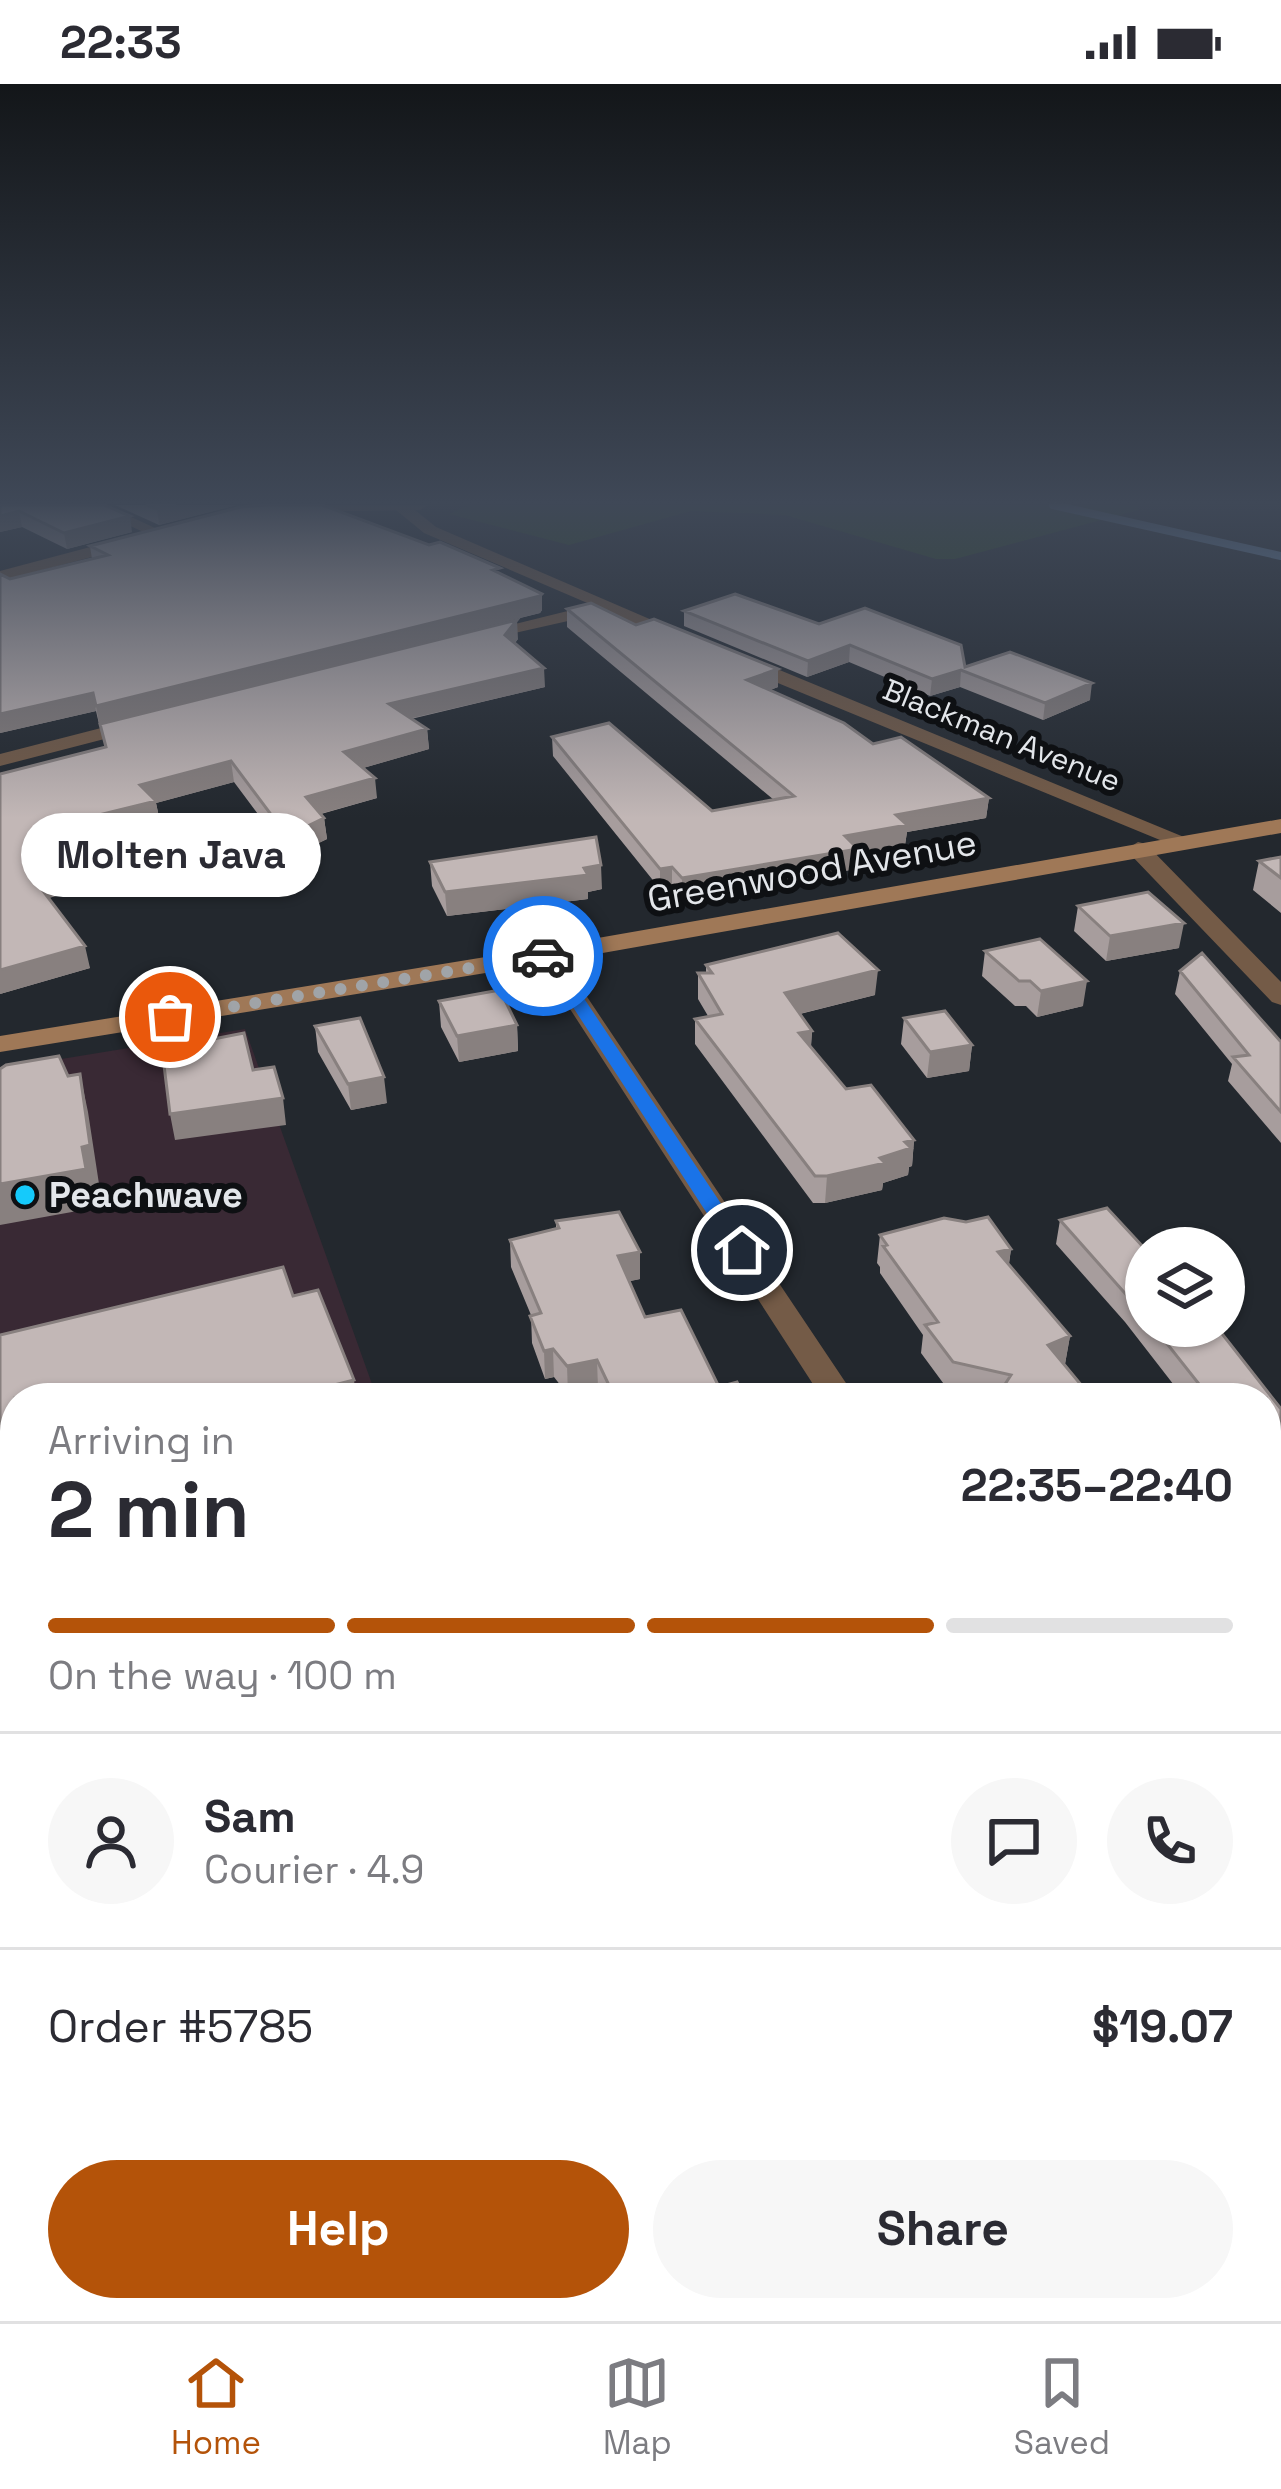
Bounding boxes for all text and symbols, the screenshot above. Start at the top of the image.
text: 22:33 [60,14,182,71]
street label: Blackman Avenue [877,670,1127,800]
callout: Molten Java [20,813,320,897]
street label: Greenwood Avenue [644,819,980,923]
text: Molten Java [56,830,286,879]
courier [483,896,603,1016]
icon: car [510,923,576,989]
pin [119,966,221,1068]
icon: bag [137,984,203,1050]
place label: Peachwave [49,1172,243,1218]
marker: Peachwave [12,1182,38,1208]
pin [691,1199,793,1301]
icon: home [709,1217,775,1283]
map controls [1125,1227,1245,1347]
button: layers [1125,1227,1245,1347]
text: Arriving in [48,1416,235,1465]
text: 22:35–22:40 [961,1457,1233,1514]
text: 2 min [48,1460,250,1560]
text: On the way · 100 m [48,1651,397,1700]
button: person [48,1778,174,1904]
button: chat [951,1778,1077,1904]
button: phone [1107,1778,1233,1904]
text: Sam [204,1788,296,1845]
text: Courier · 4.9 [204,1845,424,1894]
text: Order #5785 [48,1998,313,2055]
text: $19.07 [1092,1998,1233,2055]
button: Help [48,2160,629,2298]
button: Share [653,2160,1233,2298]
tab: Home [171,2350,261,2464]
tab: Map [603,2350,672,2464]
tab: Saved [1014,2350,1110,2464]

